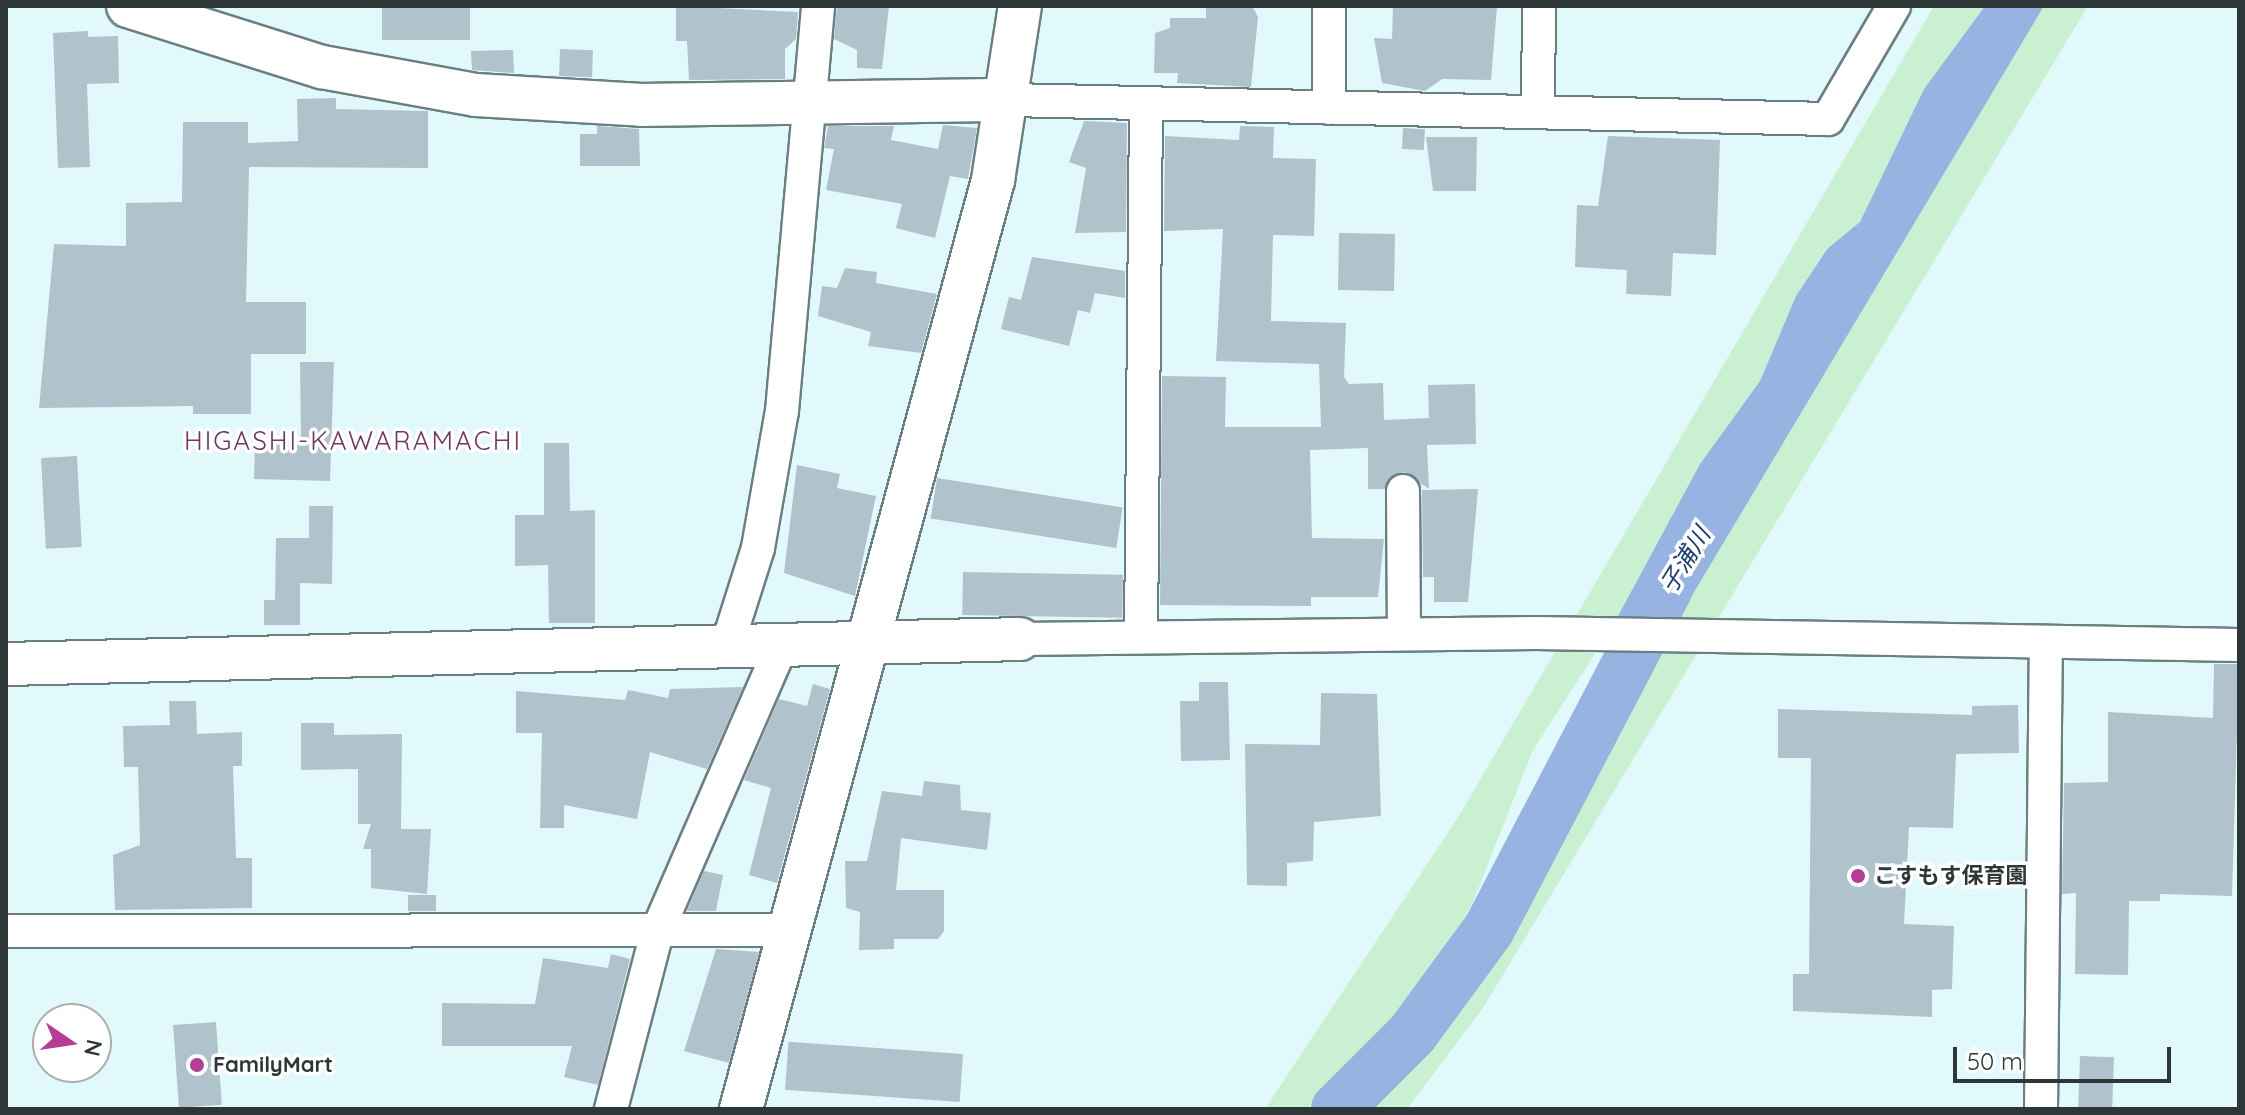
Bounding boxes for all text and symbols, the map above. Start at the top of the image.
district label: HIGASHI-KAWARAMACHI [184,425,522,457]
water label: 子浦川 [1654,522,1716,598]
place label: こすもす保育園 [1874,863,2028,889]
marker: こすもす保育園 [1849,867,1867,885]
north arrow [32,1003,112,1083]
scale bar [1957,1031,2175,1081]
text: N [78,1037,109,1059]
text: 50 m [1967,1046,2023,1076]
place label: FamilyMart [213,1052,333,1078]
marker: FamilyMart [188,1056,206,1074]

